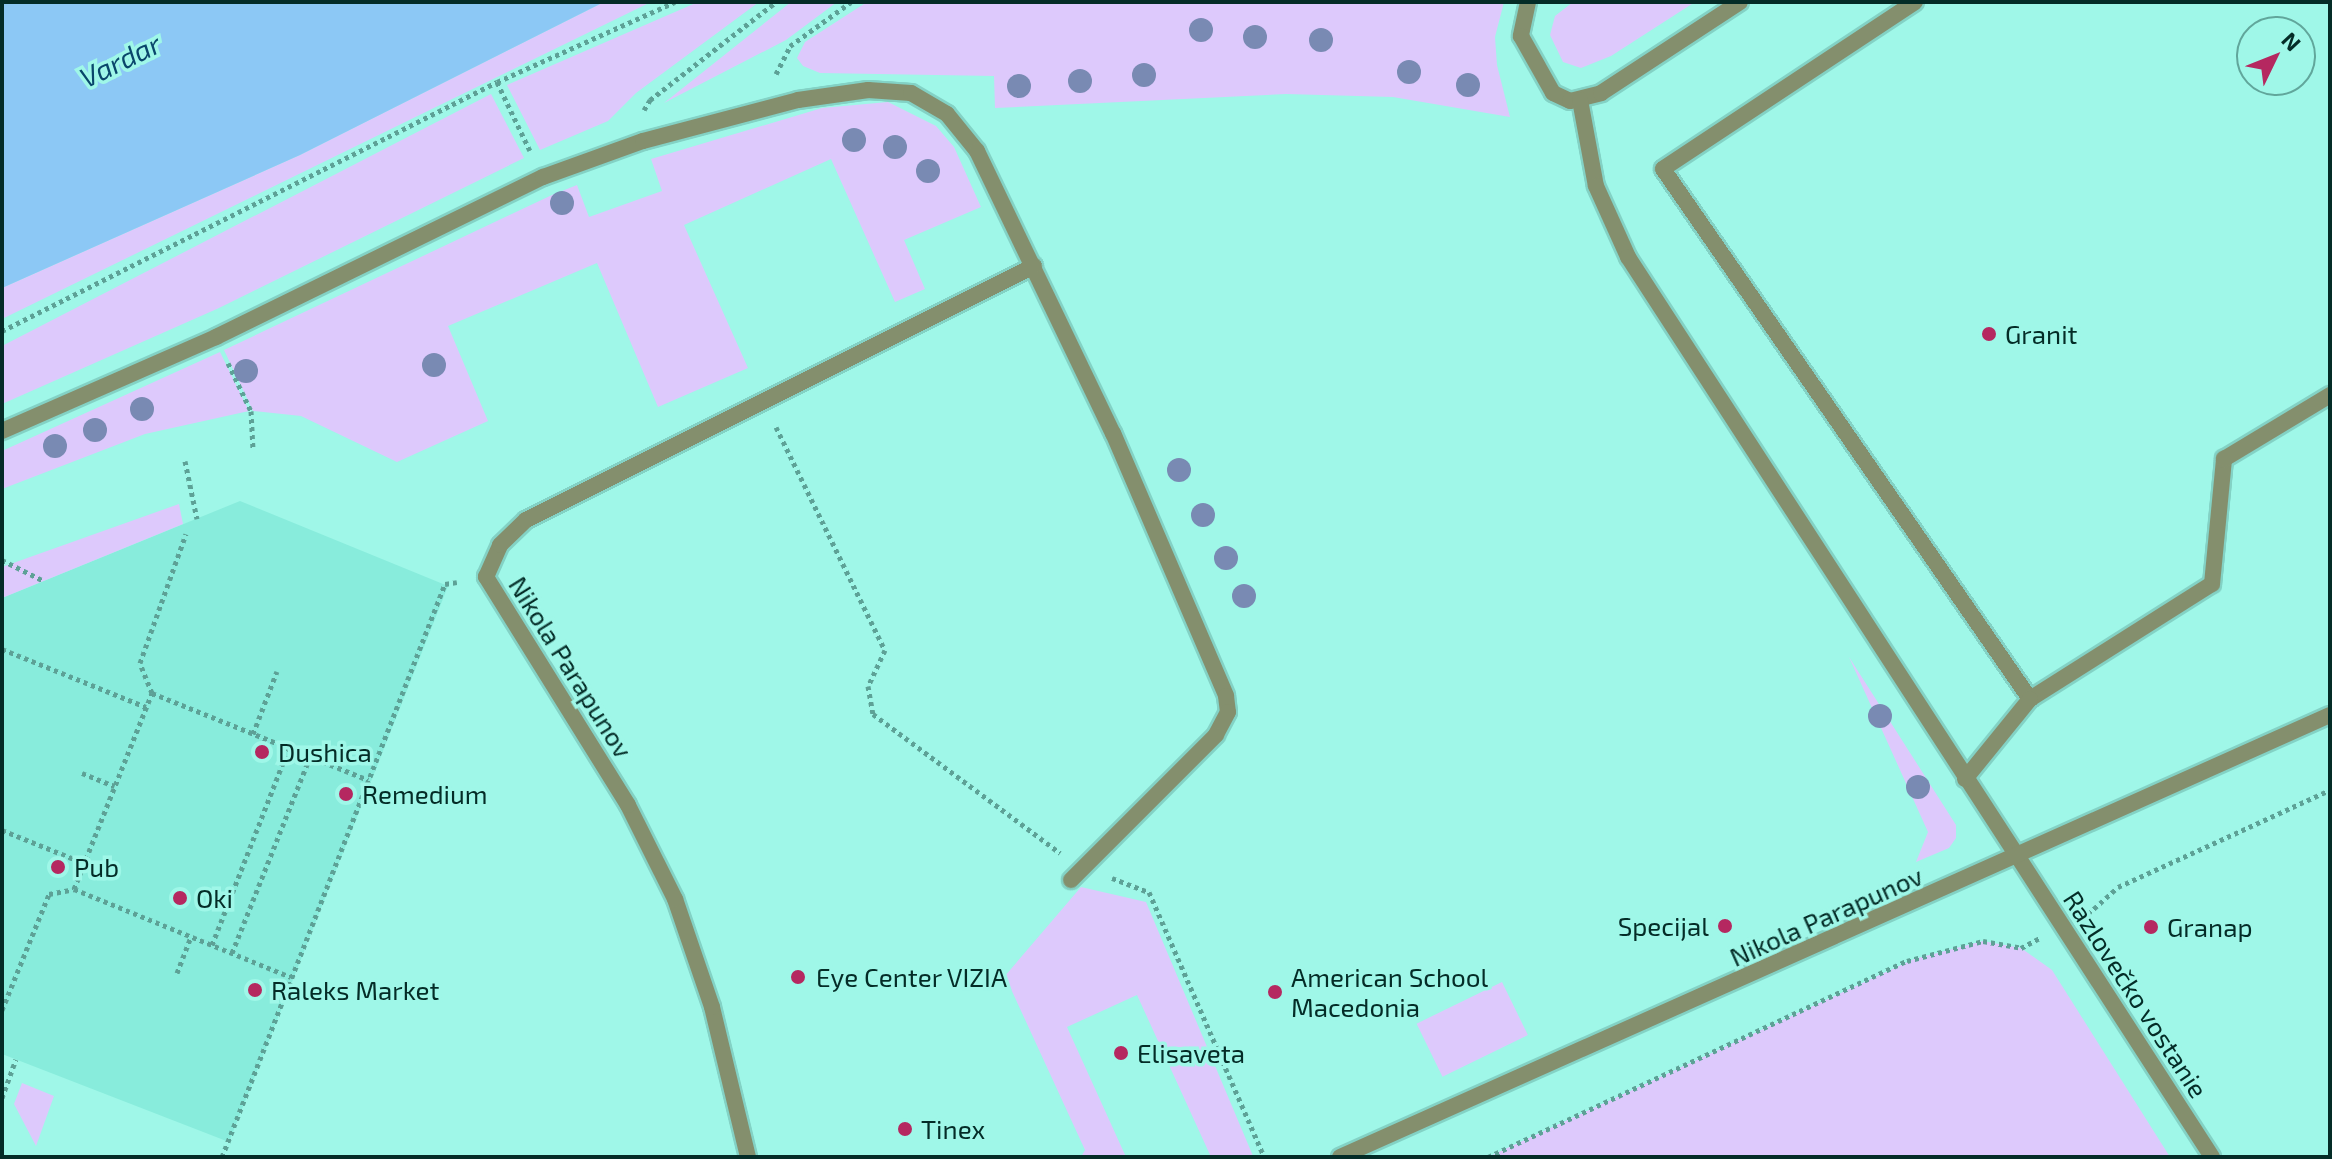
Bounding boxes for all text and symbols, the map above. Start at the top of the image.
north arrow [2236,16,2316,96]
water label: Vardar [74,26,166,94]
text: N [2277,26,2307,56]
place label: Granit [2005,318,2077,350]
marker: Granit [1980,325,1998,343]
street label: Nikola Parapunov [503,571,639,763]
place label: Dushica [278,736,372,768]
marker: Dushica [253,743,271,761]
place label: Remedium [362,778,488,810]
marker: Remedium [337,785,355,803]
place label: Pub [74,851,119,883]
marker: Pub [49,858,67,876]
street label: Nikola Parapunov [1725,859,1927,973]
place label: Oki [196,882,233,914]
street label: Razlovečko vostanie [2057,884,2215,1104]
marker: Oki [171,889,189,907]
place label: Specijal [1618,910,1709,942]
place label: Granap [2167,911,2252,943]
marker: Specijal [1716,917,1734,935]
marker: Granap [2142,918,2160,936]
place label: Eye Center VIZIA [816,961,1008,993]
place label: American School Macedonia [1291,961,1488,1022]
marker: Eye Center VIZIA [787,966,809,988]
place label: Raleks Market [271,974,439,1006]
marker: Raleks Market [246,981,264,999]
marker: American School Macedonia [1266,983,1284,1001]
place label: Elisaveta [1137,1037,1245,1069]
marker: Elisaveta [1112,1044,1130,1062]
place label: Tinex [921,1113,985,1145]
marker: Tinex [896,1120,914,1138]

